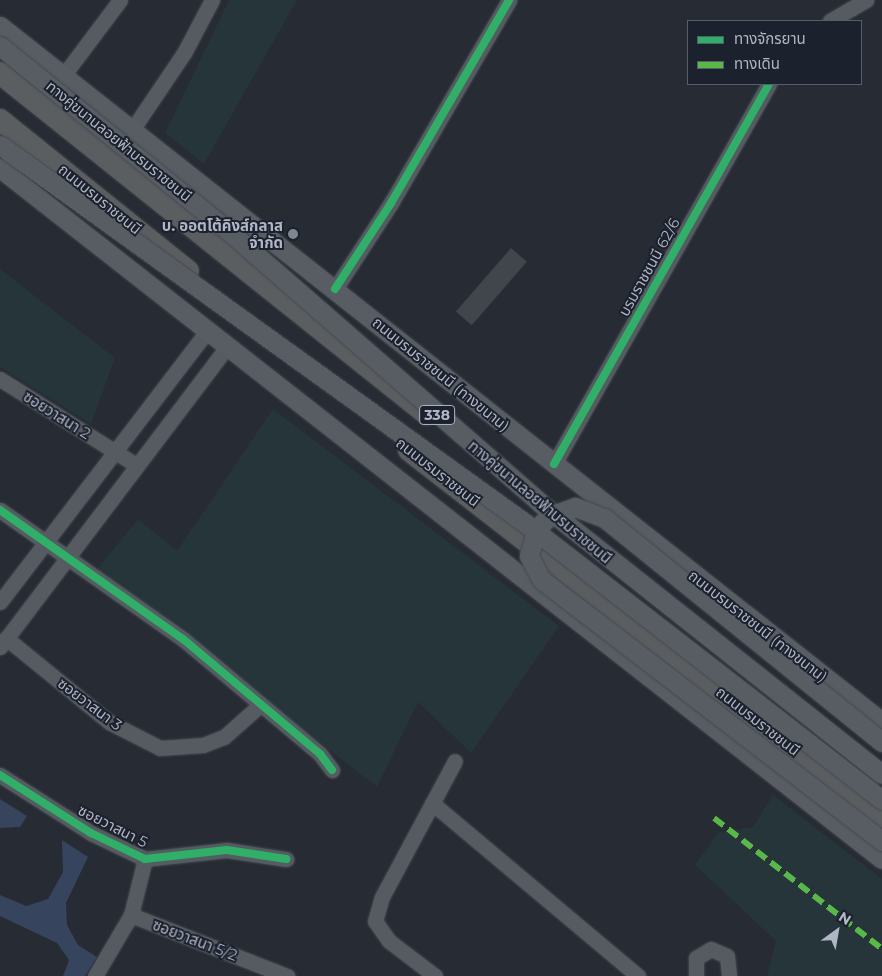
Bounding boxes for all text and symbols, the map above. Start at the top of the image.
legend [687,20,862,85]
text: ทางจักรยาน [734,29,806,48]
text: ทางเดิน [734,54,780,73]
street label: ทางคู่ขนานลอยฟ้าบรมราชชนนี [43,77,195,205]
street label: ถนนบรมราชชนนี [55,160,145,238]
street label: บรมราชชนนี 62/6 [615,215,683,319]
place label: บ. ออตโต้คิงส์กลาส จำกัด [162,216,283,251]
marker: บ. ออตโต้คิงส์กลาส จำกัด [287,228,299,240]
street label: ถนนบรมราชชนนี (ทางขนาน) [369,313,513,435]
street label: ซอยวาสนา 2 [20,387,94,443]
road number: 338 [418,404,456,426]
street label: ถนนบรมราชชนนี [393,434,483,510]
street label: ทางคู่ขนานลอยฟ้าบรมราชชนนี [465,437,615,567]
street label: ถนนบรมราชชนนี (ทางขนาน) [685,566,831,686]
street label: ซอยวาสนา 3 [54,674,126,734]
street label: ถนนบรมราชชนนี [713,683,803,759]
street label: ซอยวาสนา 5 [75,801,151,851]
north arrow [812,906,862,956]
text: N [835,908,855,929]
street label: ซอยวาสนา 5/2 [150,916,240,964]

